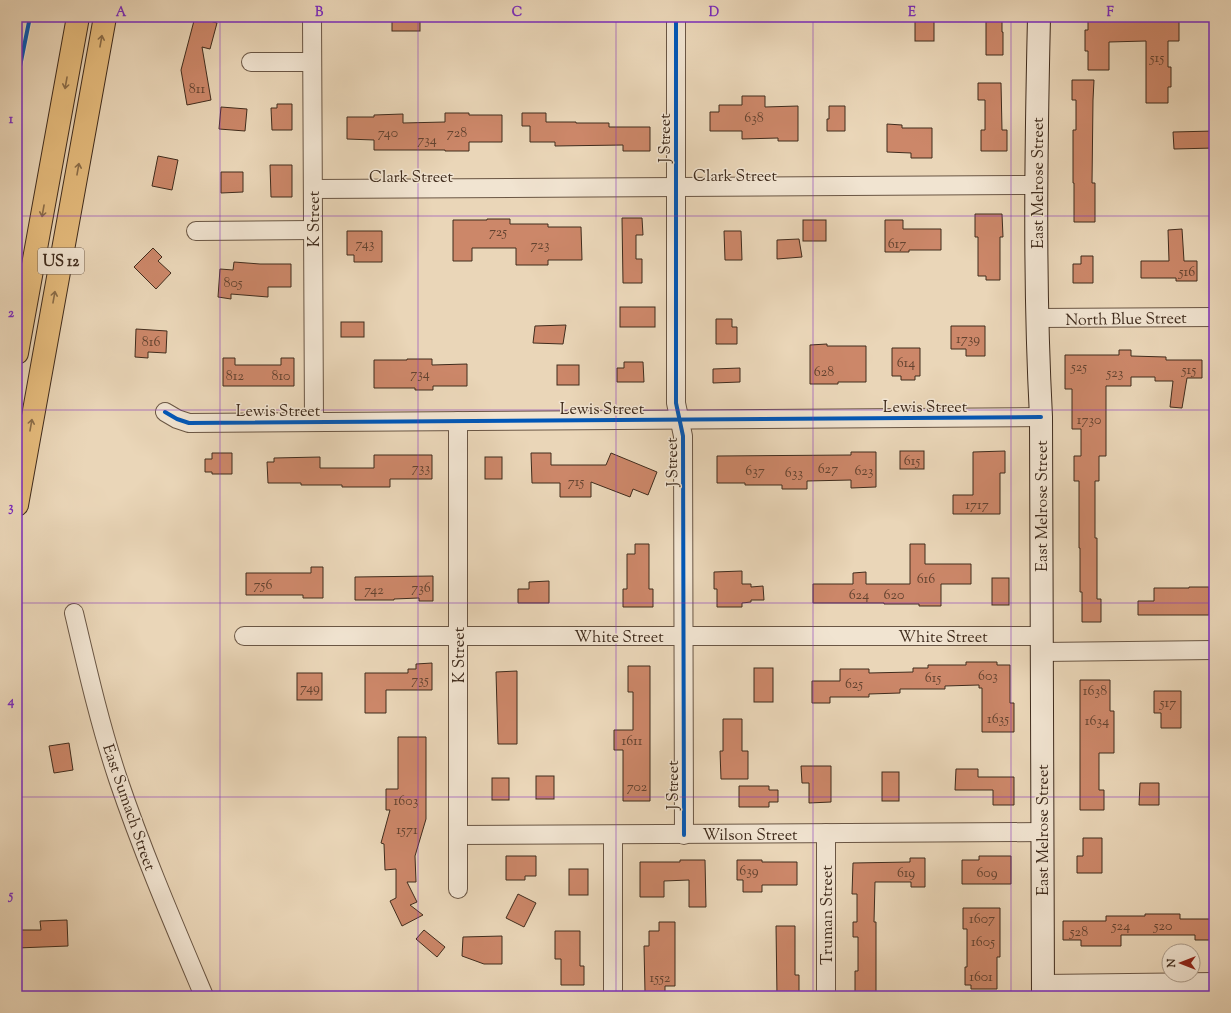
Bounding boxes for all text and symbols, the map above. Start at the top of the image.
text: A [116,4,127,22]
text: B [315,4,324,22]
text: C [512,4,522,22]
text: D [709,4,719,22]
text: E [908,4,916,22]
text: F [1106,4,1114,22]
one-way arrow [97,35,105,48]
house number: 515 [1149,49,1164,69]
one-way arrow [61,76,69,89]
house number: 811 [189,80,205,100]
house number: 638 [744,109,764,129]
text: 1 [9,111,14,129]
street label: J Street [655,113,678,164]
street label: East Melrose Street [1028,117,1051,249]
house number: 740 [378,124,398,144]
house number: 728 [447,124,467,144]
house number: 734 [417,131,437,151]
one-way arrow [74,163,82,176]
street label: Clark Street [693,166,777,189]
street label: Clark Street [369,167,453,190]
street label: K Street [304,190,327,247]
one-way arrow [38,204,46,217]
house number: 725 [489,223,507,243]
house number: 743 [356,235,375,255]
house number: 617 [888,235,906,255]
house number: 723 [530,236,550,256]
road number: US 12 [38,248,84,274]
house number: 516 [1178,263,1195,283]
house number: 805 [223,274,243,294]
one-way arrow [51,291,59,304]
text: 2 [8,305,15,323]
street label: North Blue Street [1065,308,1187,333]
house number: 1739 [956,330,980,350]
house number: 816 [142,333,160,353]
house number: 614 [897,354,915,374]
house number: 525 [1070,358,1087,378]
house number: 515 [1181,361,1196,381]
house number: 628 [814,363,834,383]
house number: 523 [1106,364,1124,384]
house number: 734 [410,365,430,385]
house number: 812 [226,367,245,387]
house number: 810 [271,367,291,387]
street label: Lewis Street [883,397,968,420]
street label: Lewis Street [560,399,645,422]
street label: Lewis Street [236,401,321,424]
house number: 1730 [1077,411,1101,431]
one-way arrow [28,419,36,432]
street label: J Street [662,437,685,488]
street label: East Melrose Street [1032,440,1055,572]
house number: 615 [904,452,920,472]
house number: 733 [412,459,431,479]
house number: 627 [818,460,838,480]
house number: 637 [745,462,765,482]
house number: 623 [854,462,874,482]
house number: 633 [785,464,803,484]
house number: 715 [568,473,584,493]
house number: 1717 [965,496,989,516]
text: 3 [8,499,14,517]
house number: 616 [917,570,935,590]
house number: 756 [254,576,272,596]
house number: 736 [411,579,431,599]
house number: 742 [364,581,384,601]
house number: 624 [849,586,869,606]
house number: 620 [884,586,904,606]
street label: K Street [449,626,472,683]
street label: White Street [574,627,664,650]
street label: White Street [898,627,988,650]
house number: 603 [978,667,998,687]
house number: 615 [925,669,941,689]
house number: 735 [411,671,429,691]
house number: 625 [845,675,863,695]
house number: 749 [300,679,320,699]
house number: 1638 [1083,682,1107,702]
text: 4 [7,693,15,711]
house number: 517 [1159,694,1176,714]
house number: 1635 [987,710,1009,730]
house number: 1634 [1085,712,1109,732]
house number: 1611 [621,732,643,752]
street label: East Sumach Street [95,741,160,875]
street label: J Street [663,760,686,811]
street label: East Melrose Street [1033,764,1056,896]
house number: 702 [627,778,648,798]
house number: 1603 [394,792,419,812]
house number: 1571 [396,821,418,841]
street label: Wilson Street [702,825,798,848]
house number: 639 [739,862,759,882]
house number: 619 [897,864,915,884]
house number: 609 [976,864,998,884]
street label: Truman Street [817,865,840,965]
text: 5 [8,887,14,905]
house number: 1607 [969,910,995,930]
house number: 524 [1111,917,1130,937]
house number: 520 [1153,917,1172,937]
house number: 528 [1069,923,1088,943]
house number: 1605 [971,933,995,953]
north arrow [1161,943,1201,983]
text: N [1164,958,1180,968]
house number: 1601 [969,968,993,988]
house number: 1552 [649,969,671,989]

